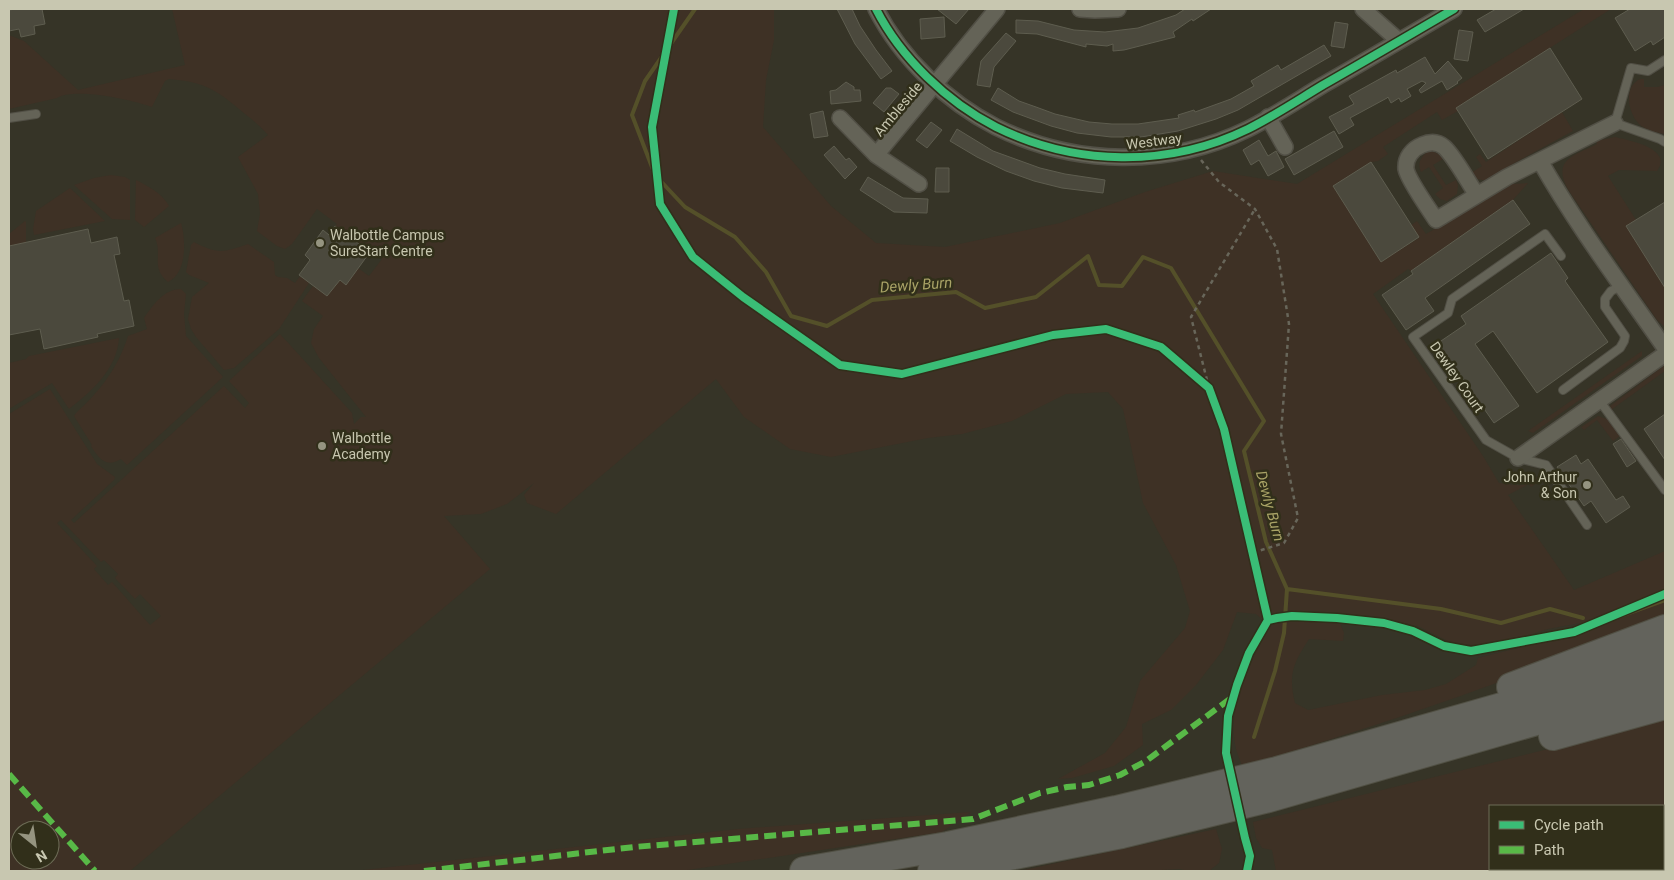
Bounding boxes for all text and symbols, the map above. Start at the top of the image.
street label: Ambleside [871,79,925,139]
street label: Westway [1125,130,1183,152]
place label: Walbottle Campus SureStart Centre [330,227,444,259]
marker: Walbottle Campus SureStart Centre [314,237,326,249]
water label: Dewly Burn [879,273,953,297]
street label: Dewley Court [1427,339,1487,416]
place label: Walbottle Academy [332,430,391,462]
marker: Walbottle Academy [316,440,328,452]
water label: Dewly Burn [1252,469,1288,543]
place label: John Arthur & Son [1503,469,1577,501]
marker: John Arthur & Son [1581,479,1593,491]
legend [1489,805,1664,870]
text: Cycle path [1534,816,1604,834]
north arrow [10,820,60,870]
text: Path [1534,841,1565,859]
text: N [33,847,50,866]

